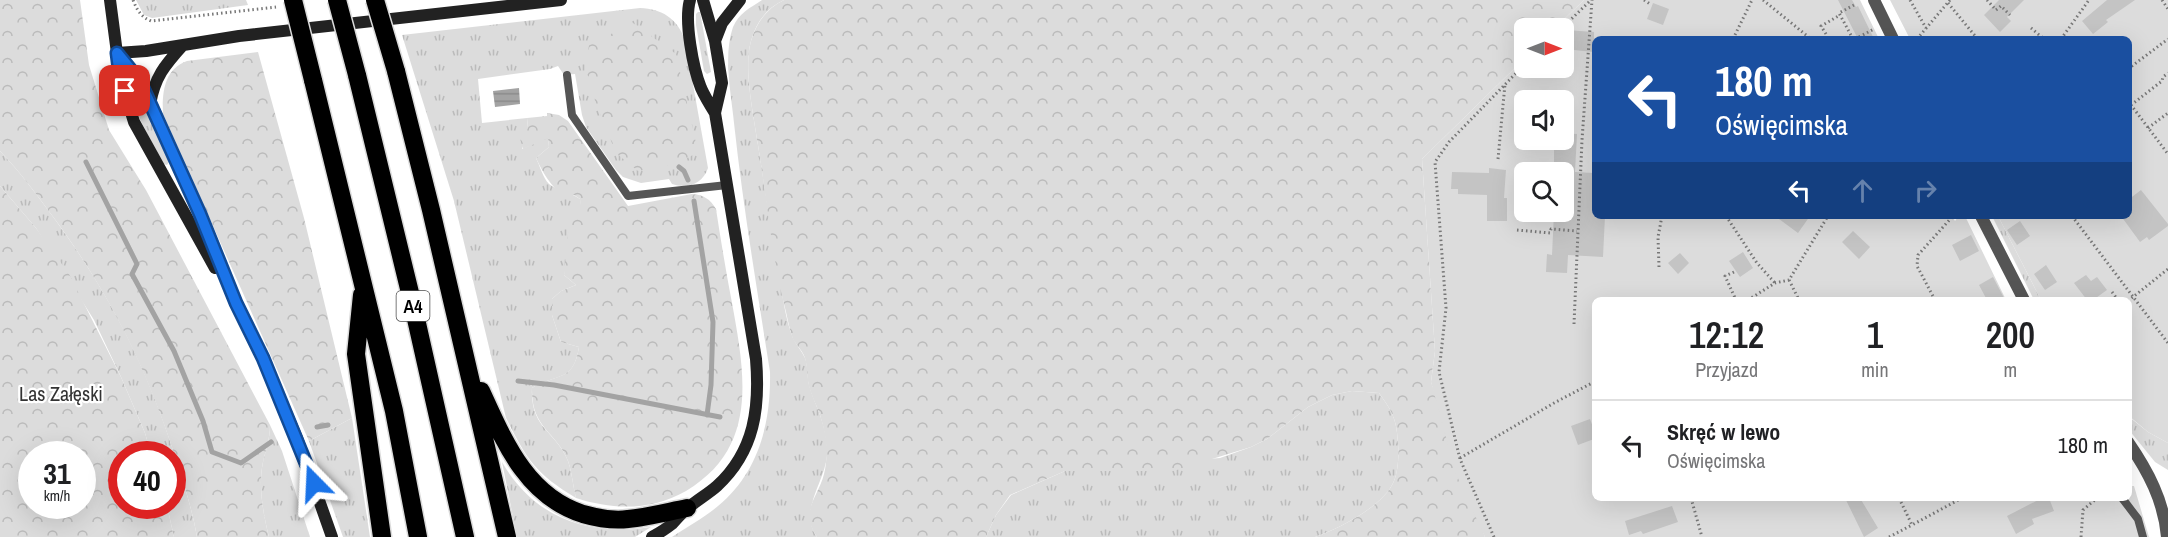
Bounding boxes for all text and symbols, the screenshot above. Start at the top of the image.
north arrow [1514,18,1574,78]
map controls [1514,18,1574,222]
text: 180 m [1715,53,1813,109]
icon: left [1616,60,1694,138]
pin [99,65,150,116]
icon: arrive [108,74,141,107]
button: sound [1514,90,1574,150]
text: Oświęcimska [1715,107,1848,143]
button: search [1514,162,1574,222]
icon: left [1783,174,1816,207]
icon: ahead [1846,174,1879,207]
icon: right [1909,174,1942,207]
road number: A4 [396,291,430,321]
text: 12:12 [1689,311,1764,359]
text: 1 [1867,311,1883,359]
text: 200 [1986,311,2035,359]
text: Przyjazd [1695,356,1758,383]
text: min [1861,356,1889,383]
text: m [2003,356,2017,383]
park label: Las Załęski [19,380,103,407]
text: Skręć w lewo [1667,417,1780,447]
icon: left [1616,429,1649,462]
text: 180 m [2058,430,2108,460]
speed limit sign: 40 [108,441,186,519]
text: Oświęcimska [1667,447,1765,474]
position arrow [282,451,346,515]
text: 31 [43,453,71,493]
text: km/h [44,485,70,506]

